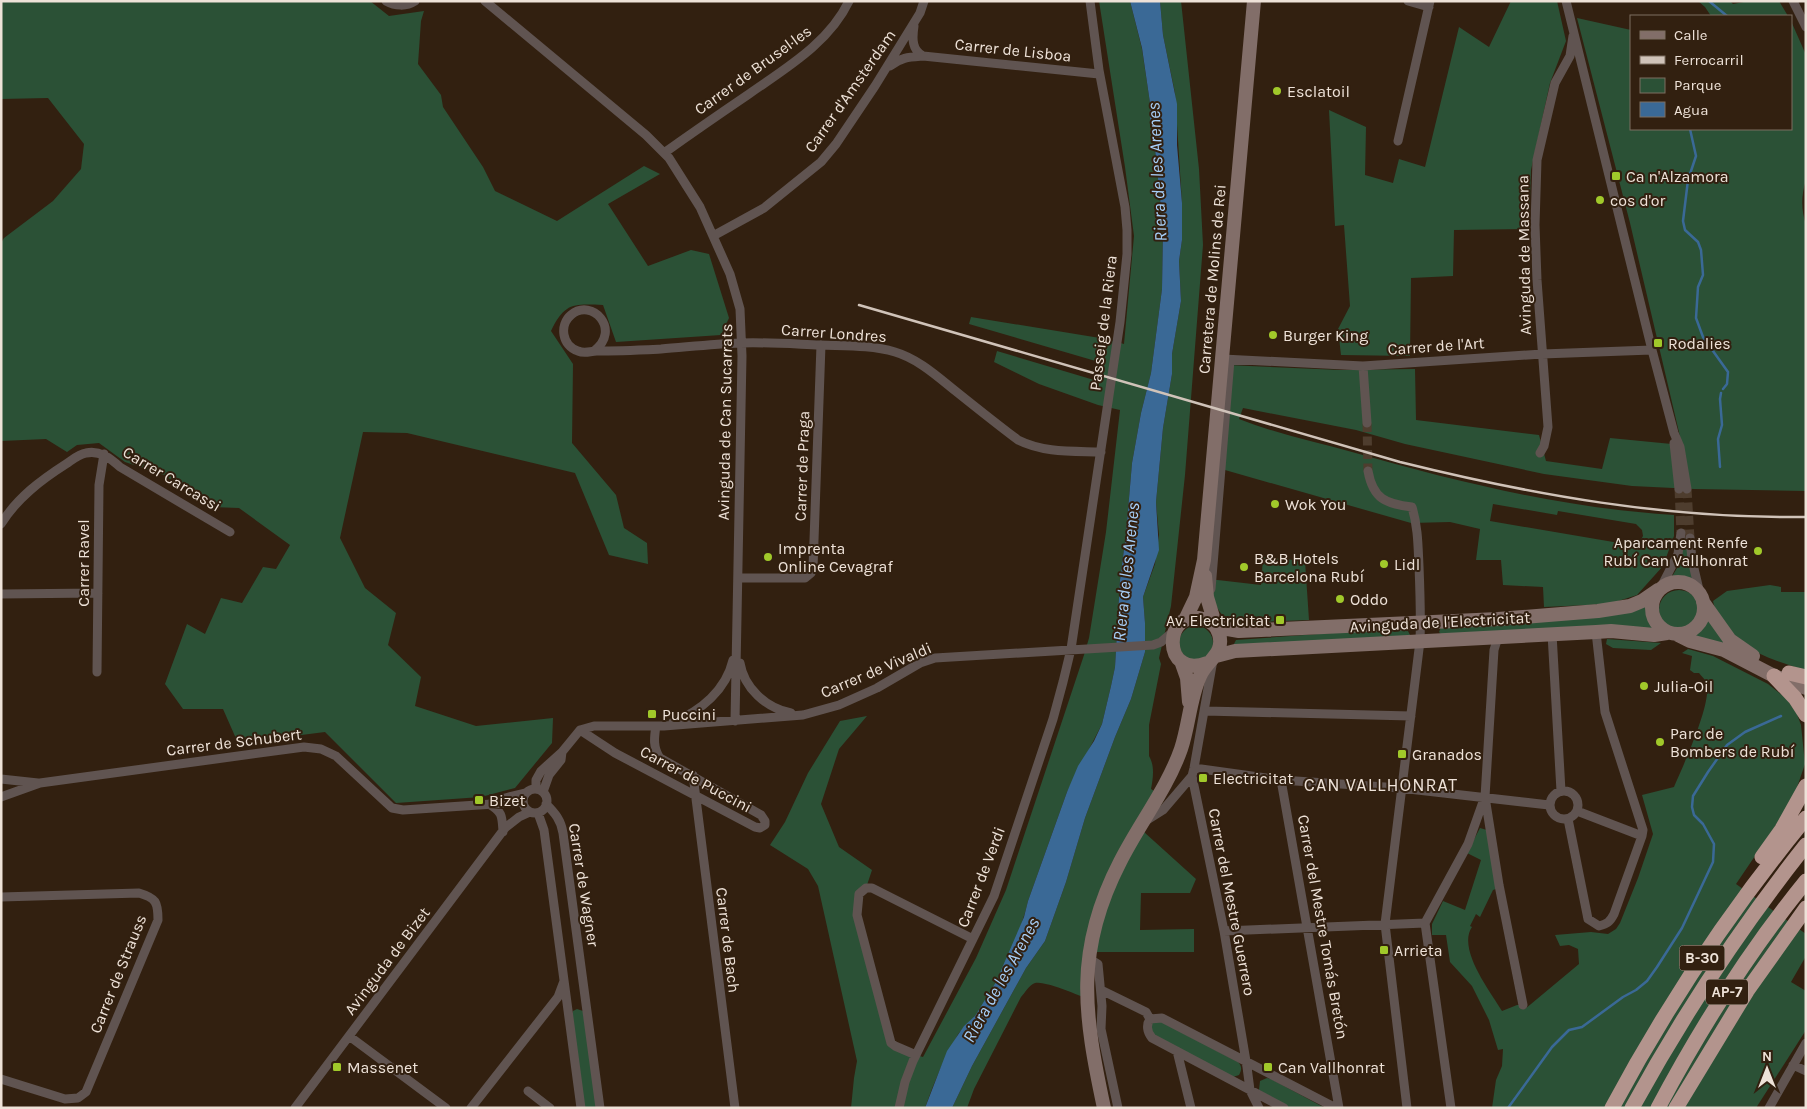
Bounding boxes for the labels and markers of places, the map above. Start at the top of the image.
place label: Esclatoil [1287,82,1350,101]
marker: Esclatoil [1271,85,1283,97]
place label: Ca n'Alzamora [1626,167,1729,186]
marker: Ca n'Alzamora [1610,170,1622,182]
place label: cos d'or [1610,191,1666,210]
marker: cos d'or [1594,194,1606,206]
place label: Burger King [1283,326,1368,345]
marker: Burger King [1267,329,1279,341]
place label: Rodalies [1668,334,1731,353]
marker: Rodalies [1652,337,1664,349]
place label: Wok You [1285,495,1347,514]
marker: Wok You [1269,498,1281,510]
place label: Aparcament Renfe Rubí Can Vallhonrat [1603,533,1748,570]
place label: Imprenta Online Cevagraf [778,539,893,576]
marker: Aparcament Renfe Rubí Can Vallhonrat [1752,545,1764,557]
place label: B&B Hotels Barcelona Rubí [1254,549,1364,586]
marker: Imprenta Online Cevagraf [762,551,774,563]
place label: Lidl [1394,555,1420,574]
marker: Lidl [1378,558,1390,570]
marker: B&B Hotels Barcelona Rubí [1238,561,1250,573]
place label: Oddo [1350,590,1388,609]
marker: Oddo [1334,593,1346,605]
place label: Av. Electricitat [1166,611,1270,630]
marker: Av. Electricitat [1274,614,1286,626]
place label: Julia-Oil [1654,677,1713,696]
marker: Julia-Oil [1638,680,1650,692]
place label: Puccini [662,705,716,724]
marker: Puccini [646,708,658,720]
place label: Parc de Bombers de Rubí [1670,724,1795,761]
marker: Parc de Bombers de Rubí [1654,736,1666,748]
place label: Granados [1412,745,1482,764]
marker: Granados [1396,748,1408,760]
place label: Electricitat [1213,769,1293,788]
marker: Electricitat [1197,772,1209,784]
place label: Bizet [489,791,526,810]
marker: Bizet [473,794,485,806]
place label: Arrieta [1394,941,1443,960]
marker: Arrieta [1378,944,1390,956]
place label: Massenet [347,1058,418,1077]
place label: Can Vallhonrat [1278,1058,1385,1077]
marker: Massenet [331,1061,343,1073]
marker: Can Vallhonrat [1262,1061,1274,1073]

